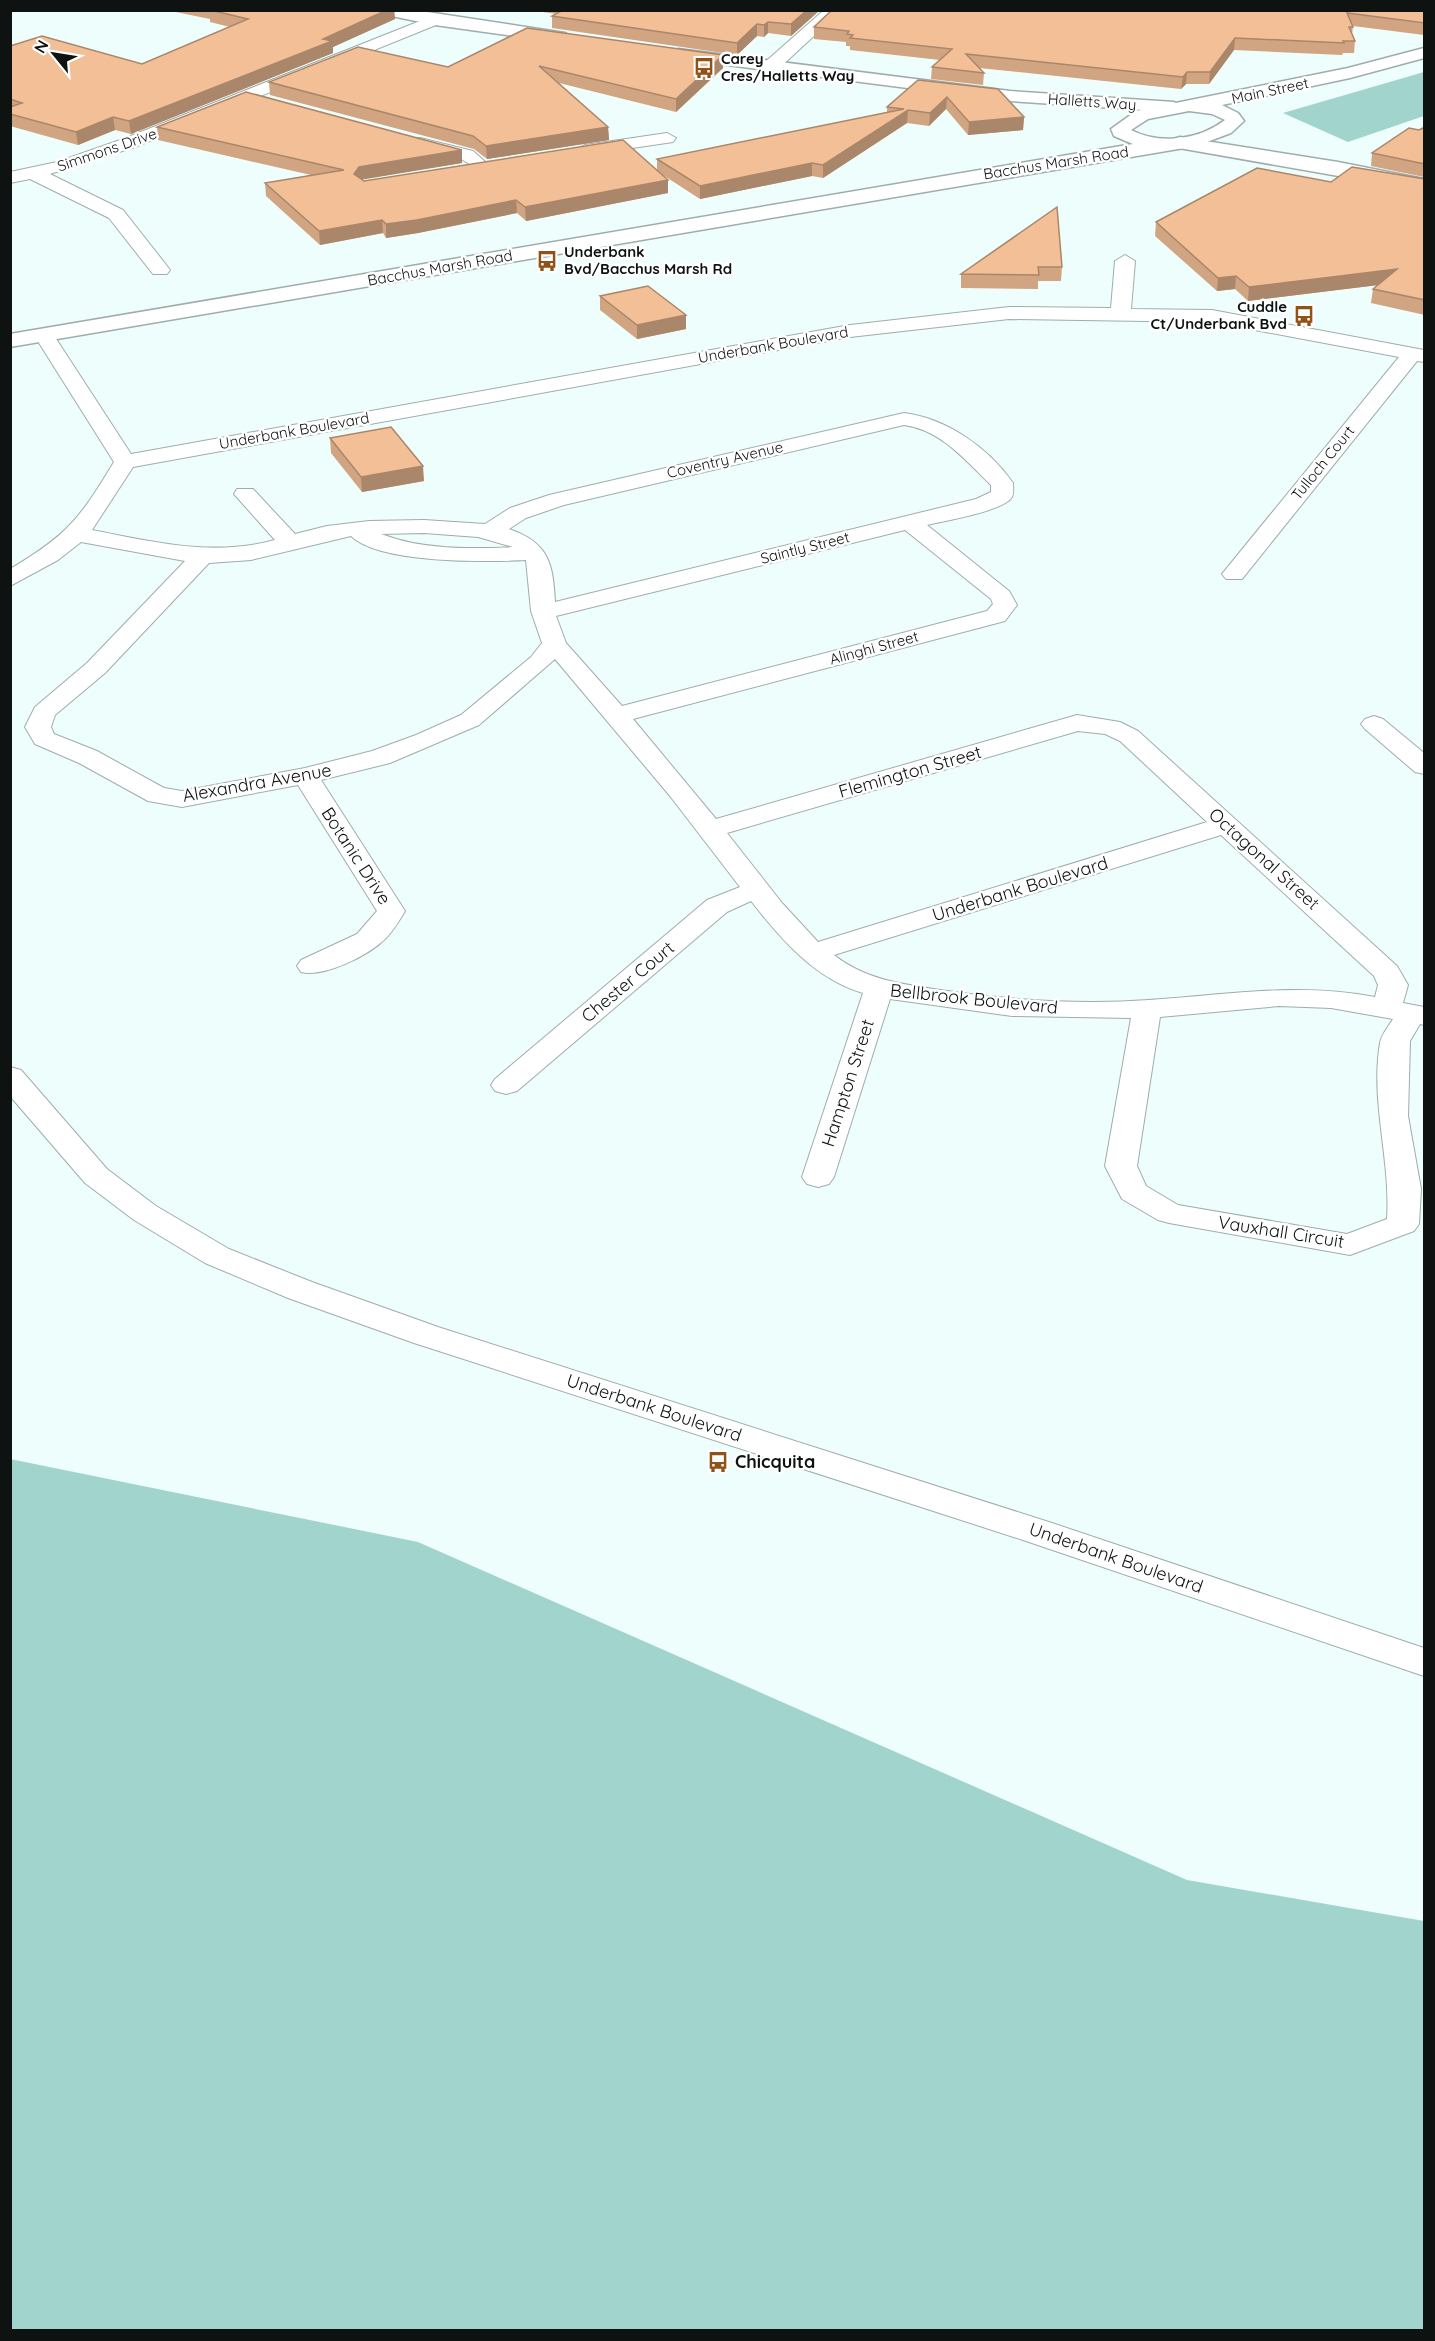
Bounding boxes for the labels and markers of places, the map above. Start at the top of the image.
place label: Carey Cres/Halletts Way [721,49,854,85]
bus stop icon: Carey Cres/Halletts Way [692,56,716,80]
place label: Underbank Bvd/Bacchus Marsh Rd [564,242,732,278]
bus stop icon: Underbank Bvd/Bacchus Marsh Rd [535,249,559,273]
place label: Cuddle Ct/Underbank Bvd [1151,297,1287,333]
bus stop icon: Cuddle Ct/Underbank Bvd [1292,304,1316,328]
bus stop icon: Chicquita [706,1450,730,1474]
place label: Chicquita [735,1450,815,1473]

